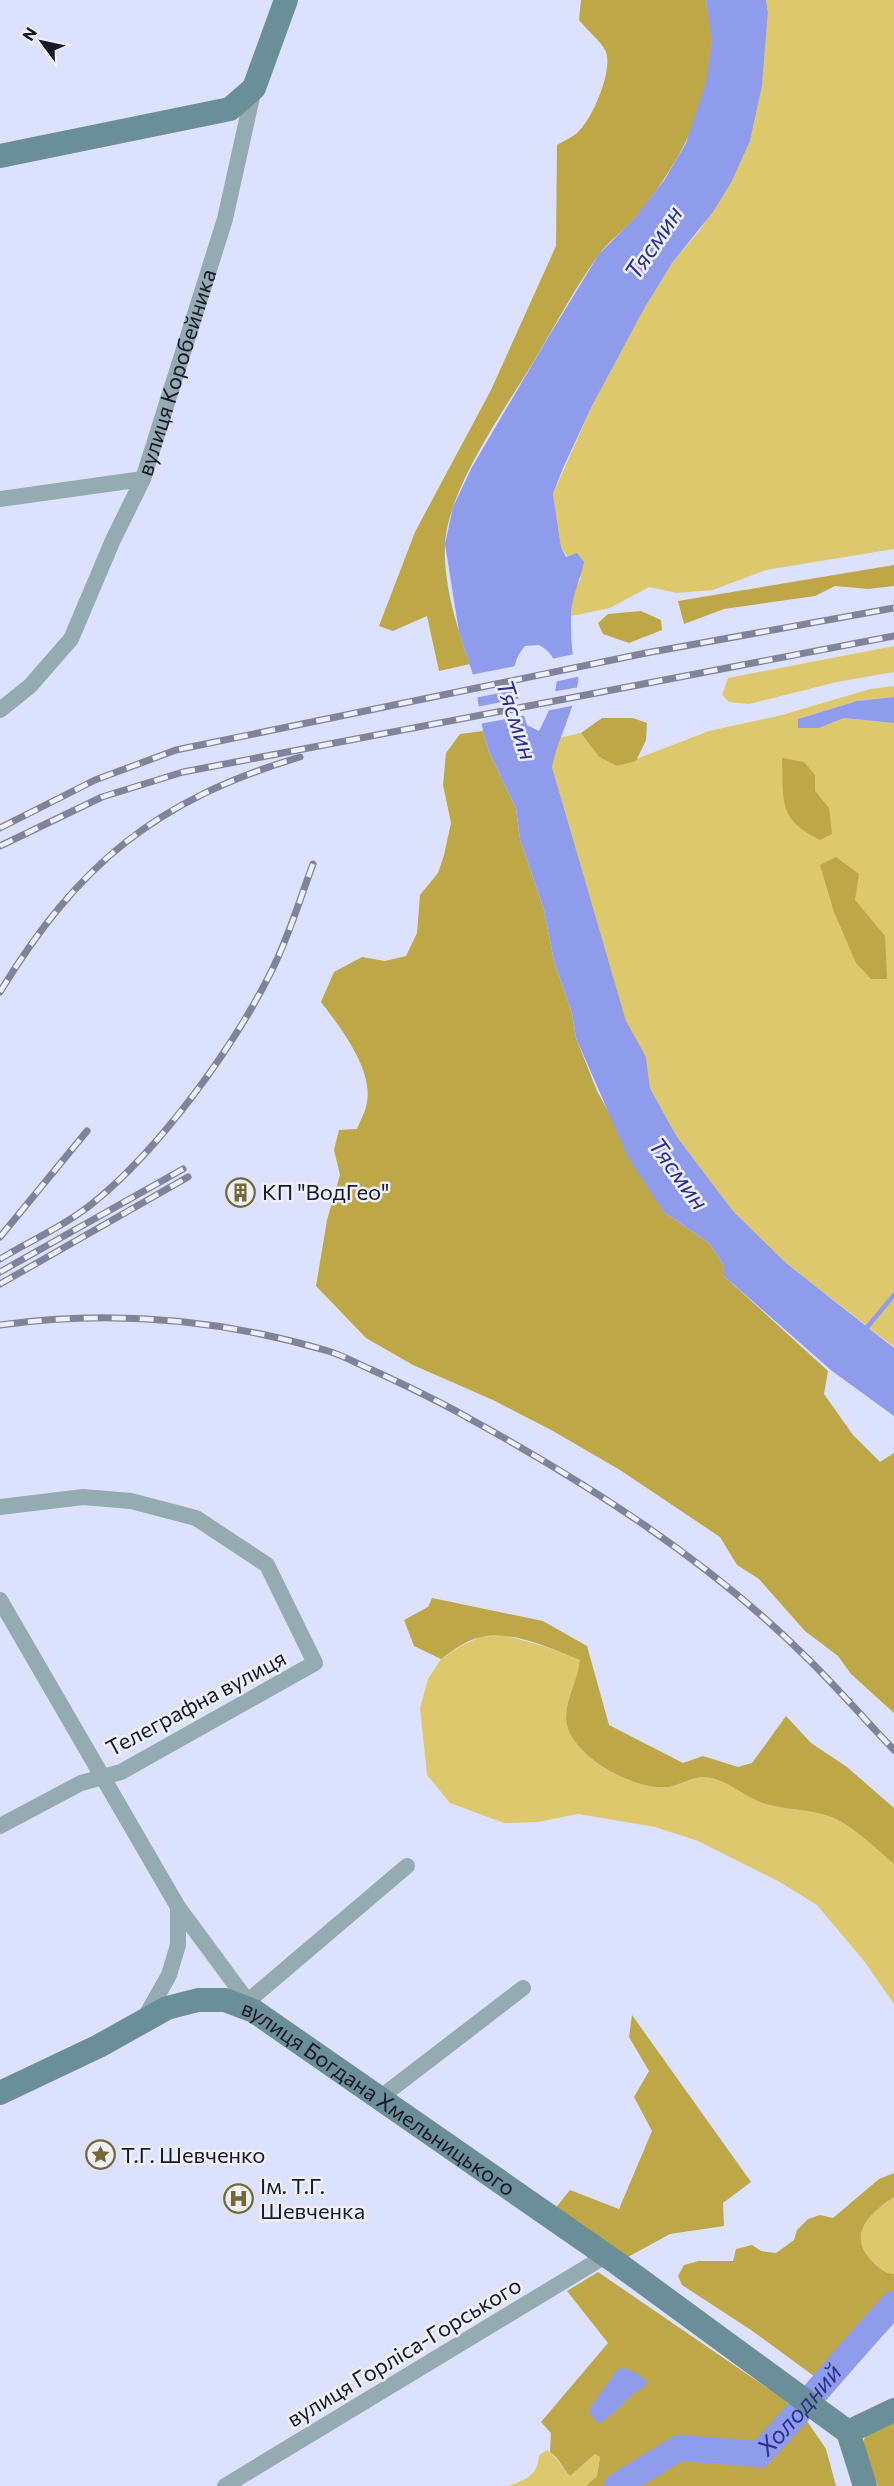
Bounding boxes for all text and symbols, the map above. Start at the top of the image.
north arrow [12,12,72,72]
text: N [18,23,40,44]
water label: Тясмин [618,200,688,285]
street label: вулиця Коробейника [131,266,221,479]
water label: Тясмин [491,676,544,764]
water label: Тясмин [643,1131,715,1215]
building icon: КП "ВодГео" [225,1176,257,1208]
place label: КП "ВодГео" [262,1178,389,1205]
street label: Телеграфна вулиця [101,1644,290,1761]
street label: вулиця Богдана Хмельницького [238,1994,521,2201]
place icon: Т.Г. Шевченко [84,2139,116,2171]
place label: Т.Г. Шевченко [121,2141,265,2168]
place label: Ім. Т.Г. Шевченка [260,2172,365,2224]
hospital icon: Ім. Т.Г. Шевченка [223,2183,255,2215]
street label: вулиця Горліса-Горського [282,2271,526,2432]
water label: Холодний [750,2357,847,2462]

